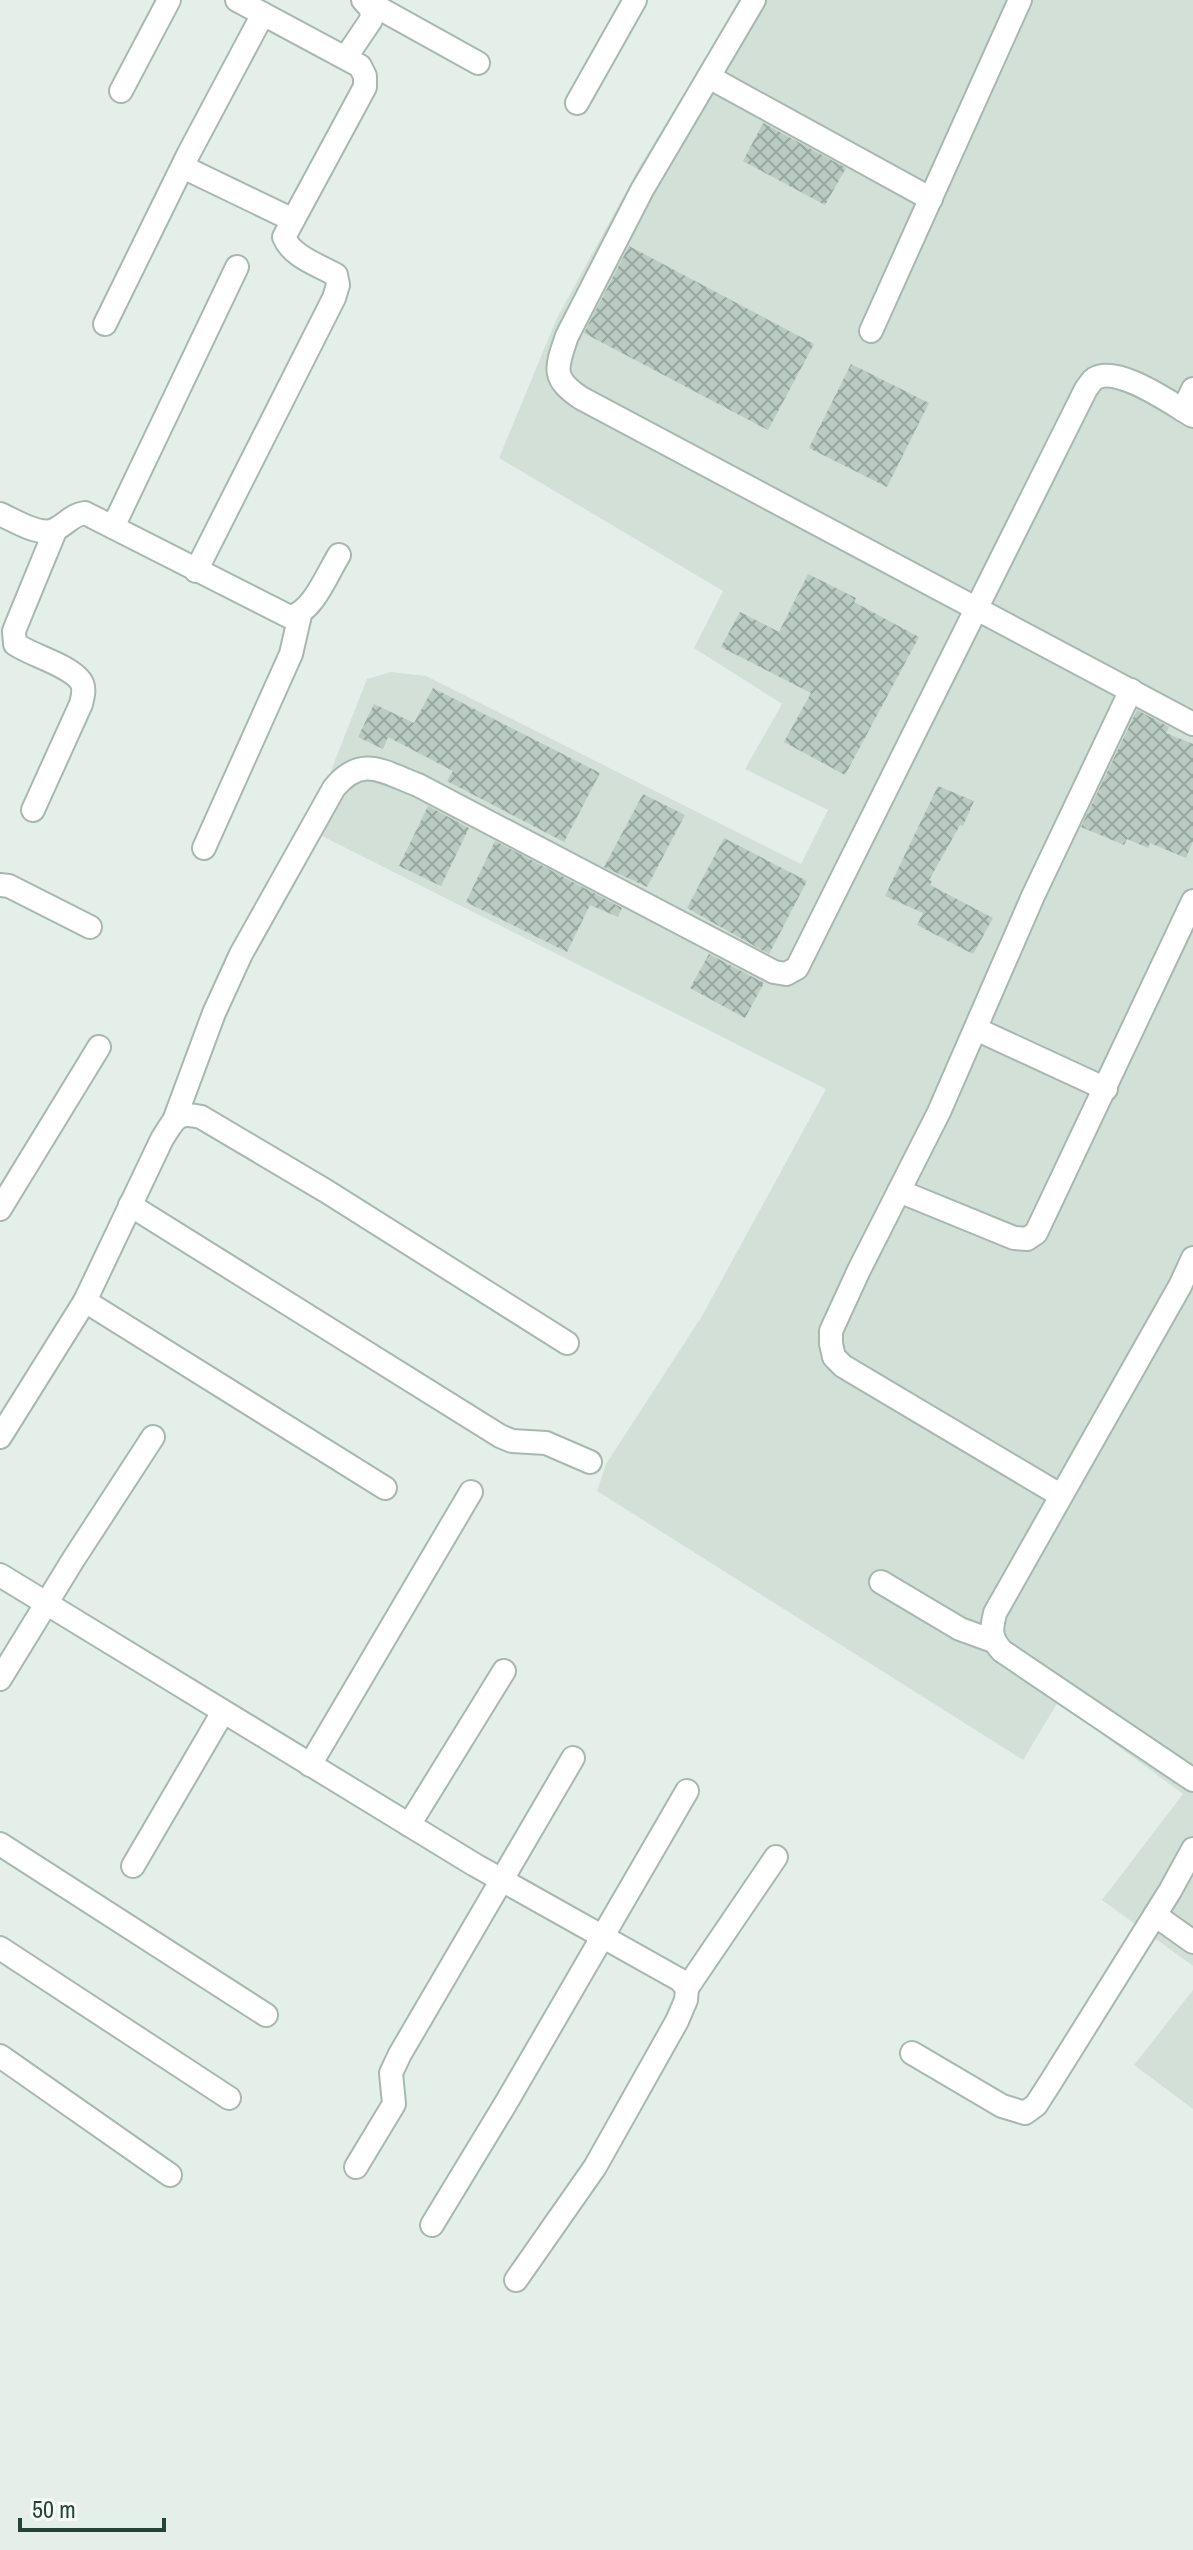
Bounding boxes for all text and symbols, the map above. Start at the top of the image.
scale bar [20,2482,164,2532]
text: 50 m [32,2493,76,2525]

